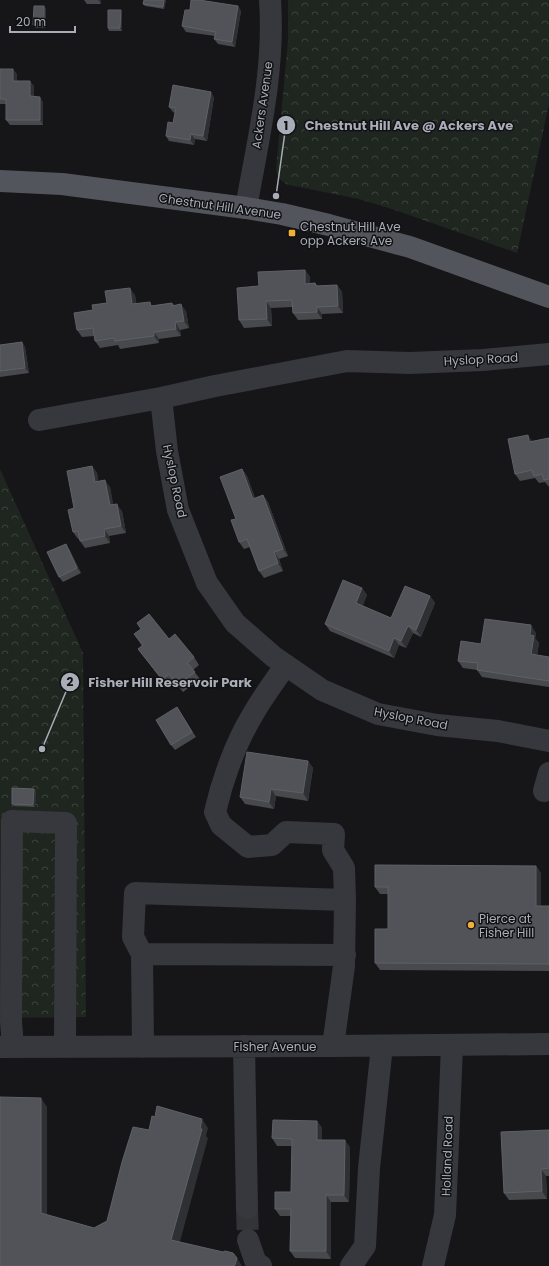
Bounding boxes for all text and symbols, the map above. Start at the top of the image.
scale bar [10,8,75,34]
text: 20 m [16,13,46,30]
street label: Ackers Avenue [247,60,277,150]
callout: Chestnut Hill Ave @ Ackers Ave [276,113,521,138]
text: Chestnut Hill Ave @ Ackers Ave [305,116,513,135]
text: 1 [284,117,288,134]
street label: Chestnut Hill Avenue [158,189,282,223]
place label: Chestnut Hill Ave opp Ackers Ave [300,218,401,249]
marker: Chestnut Hill Ave opp Ackers Ave [287,228,297,238]
street label: Hyslop Road [443,349,519,369]
street label: Hyslop Road [159,443,191,519]
callout: Fisher Hill Reservoir Park [60,669,260,694]
text: 2 [67,673,74,690]
text: Fisher Hill Reservoir Park [88,673,252,692]
street label: Hyslop Road [373,703,449,733]
place label: Pierce at Fisher Hill [479,910,534,941]
marker: Pierce at Fisher Hill [466,920,476,930]
street label: Fisher Avenue [233,1038,317,1055]
street label: Holland Road [437,1116,457,1196]

